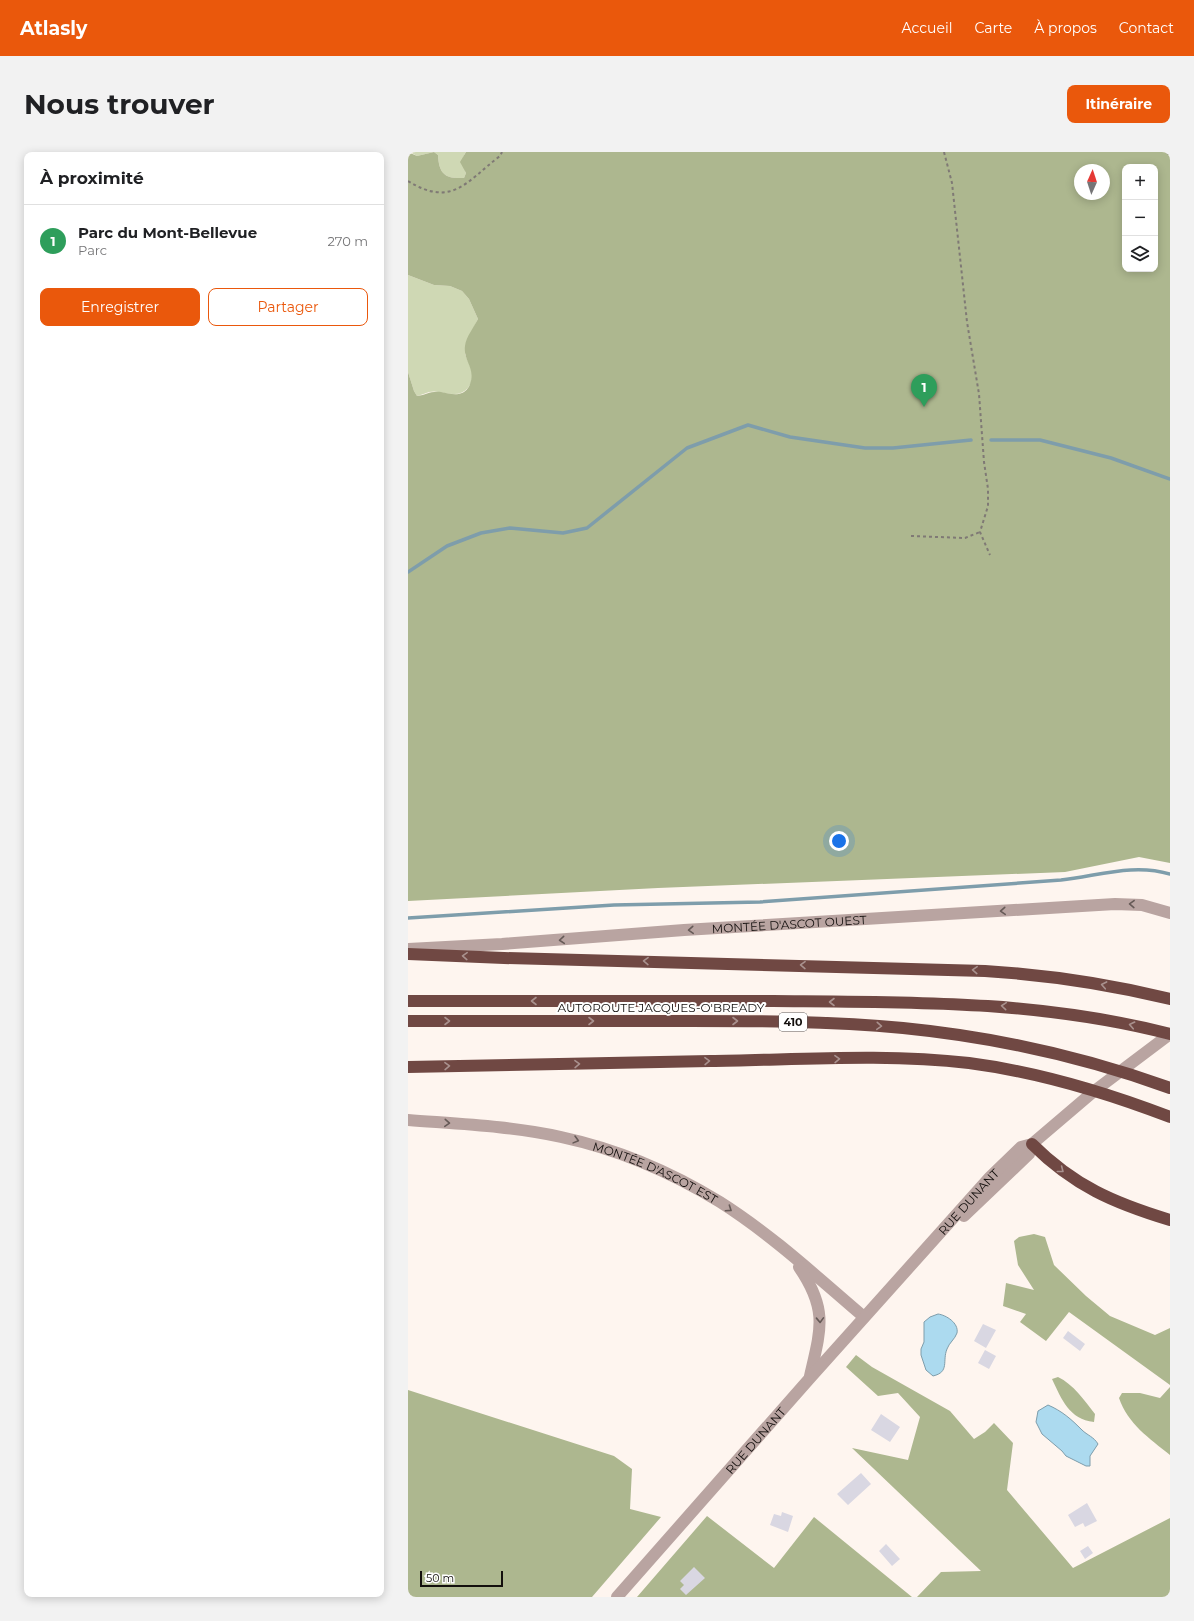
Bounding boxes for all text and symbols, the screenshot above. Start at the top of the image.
text: Atlasly [20,17,87,40]
text: Accueil [902,19,953,37]
text: Carte [975,19,1012,37]
text: À propos [1034,19,1097,37]
text: Contact [1119,19,1174,37]
button: Itinéraire [1067,85,1170,123]
text: Nous trouver [24,87,215,121]
north arrow [1074,164,1110,200]
map controls [1122,164,1158,272]
button: + [1122,164,1158,200]
text: À proximité [40,168,144,188]
button: − [1122,200,1158,236]
text: Parc du Mont-Bellevue [78,223,257,242]
text: 1 [50,233,56,249]
text: 270 m [327,233,368,249]
button: layers [1122,236,1158,272]
text: Parc [78,242,107,258]
button: Enregistrer [40,288,200,326]
button: Partager [208,288,368,326]
pin: 1 [911,374,937,407]
your location [829,831,849,851]
one-way arrow [1129,900,1135,908]
one-way arrow [1000,907,1006,916]
street label: MONTÉE D'ASCOT OUEST [711,912,867,936]
one-way arrow [688,925,694,934]
one-way arrow [559,935,565,944]
one-way arrow [462,952,468,961]
one-way arrow [643,957,649,966]
one-way arrow [800,961,806,970]
one-way arrow [972,966,978,975]
one-way arrow [1101,981,1108,990]
one-way arrow [531,997,537,1005]
one-way arrow [829,998,835,1006]
street label: AUTOROUTE JACQUES-O'BREADY [558,1000,765,1015]
one-way arrow [1001,1002,1007,1011]
road number: 410 [779,1013,807,1031]
one-way arrow [444,1017,450,1025]
one-way arrow [588,1017,594,1025]
one-way arrow [732,1017,738,1025]
one-way arrow [876,1021,882,1030]
one-way arrow [1129,1022,1135,1030]
one-way arrow [834,1055,840,1063]
one-way arrow [704,1057,710,1066]
one-way arrow [574,1060,580,1068]
one-way arrow [444,1062,450,1071]
one-way arrow [444,1118,450,1127]
one-way arrow [572,1136,579,1144]
street label: MONTÉE D'ASCOT EST [591,1138,721,1206]
street label: RUE DUNANT [935,1165,1002,1238]
one-way arrow [1056,1165,1063,1172]
one-way arrow [725,1204,732,1211]
one-way arrow [815,1317,824,1323]
street label: RUE DUNANT [722,1404,789,1477]
scale bar [420,1569,503,1588]
text: 50 m [426,1571,454,1585]

